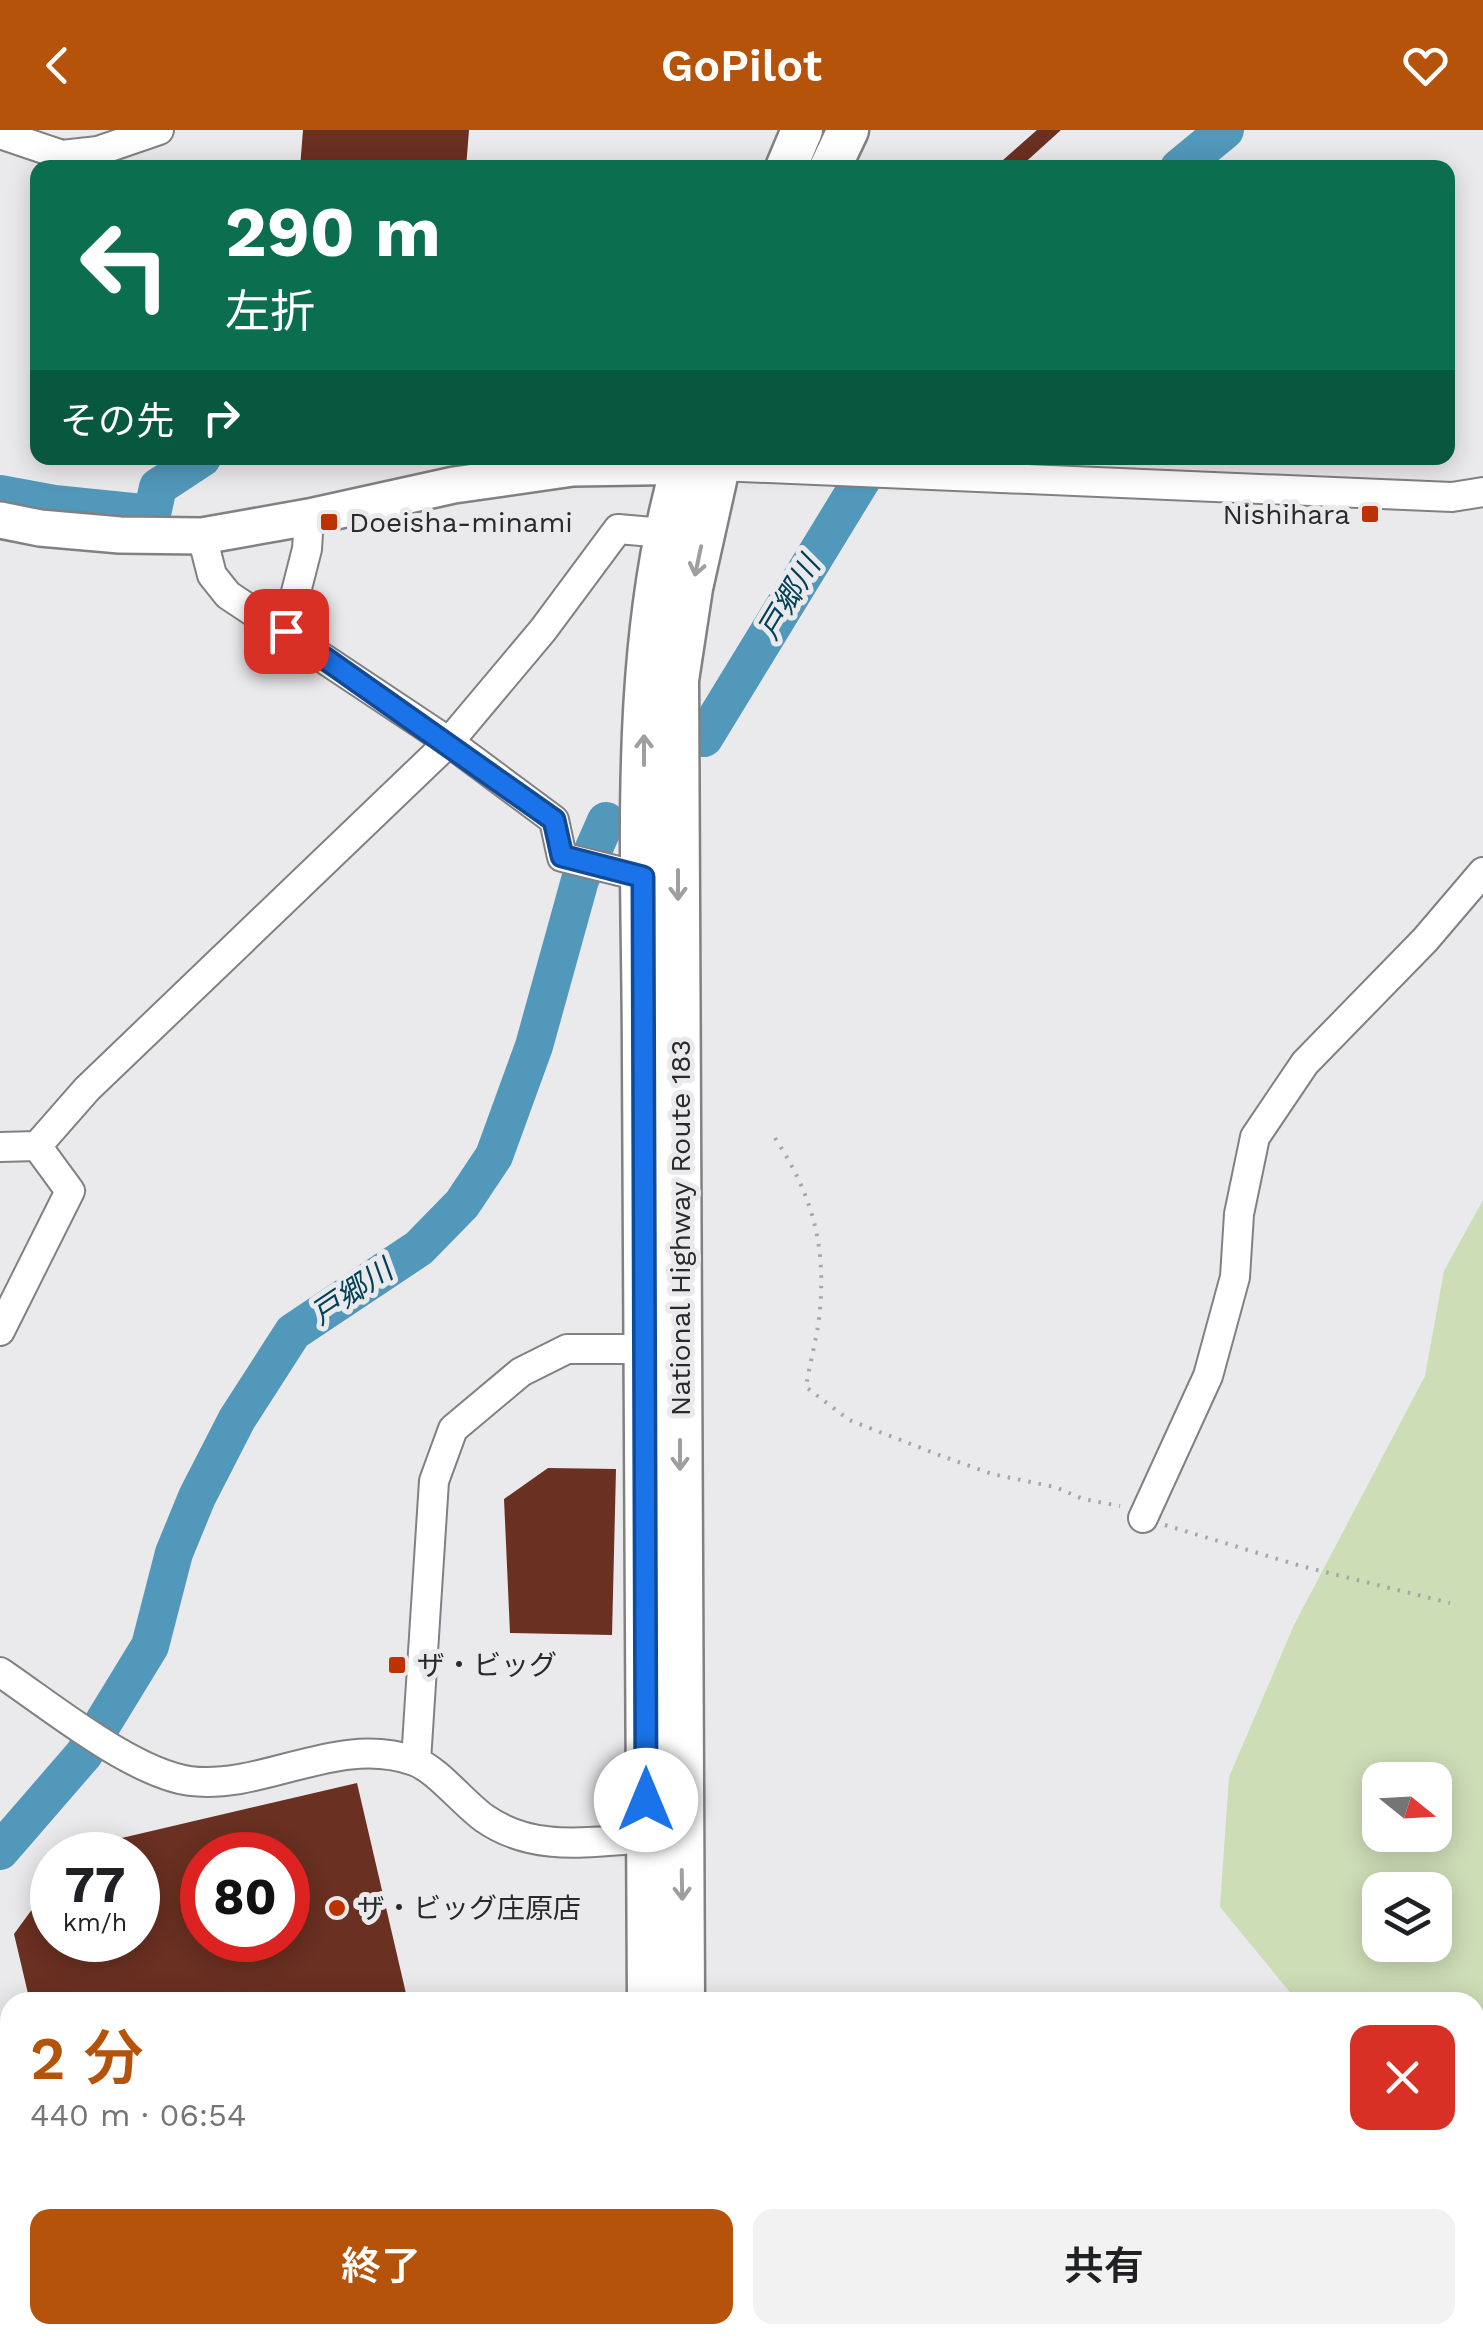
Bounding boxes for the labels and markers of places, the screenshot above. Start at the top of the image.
place label: Nishihara [1222,498,1350,531]
marker: Nishihara [1359,503,1381,525]
place label: Doeisha-minami [349,506,573,539]
marker: Doeisha-minami [318,511,340,533]
pin [244,589,329,674]
place label: ザ・ビッグ [417,1649,557,1682]
marker: ザ・ビッグ [386,1654,408,1676]
place label: ザ・ビッグ庄原店 [357,1892,581,1925]
marker: ザ・ビッグ庄原店 [326,1897,348,1919]

